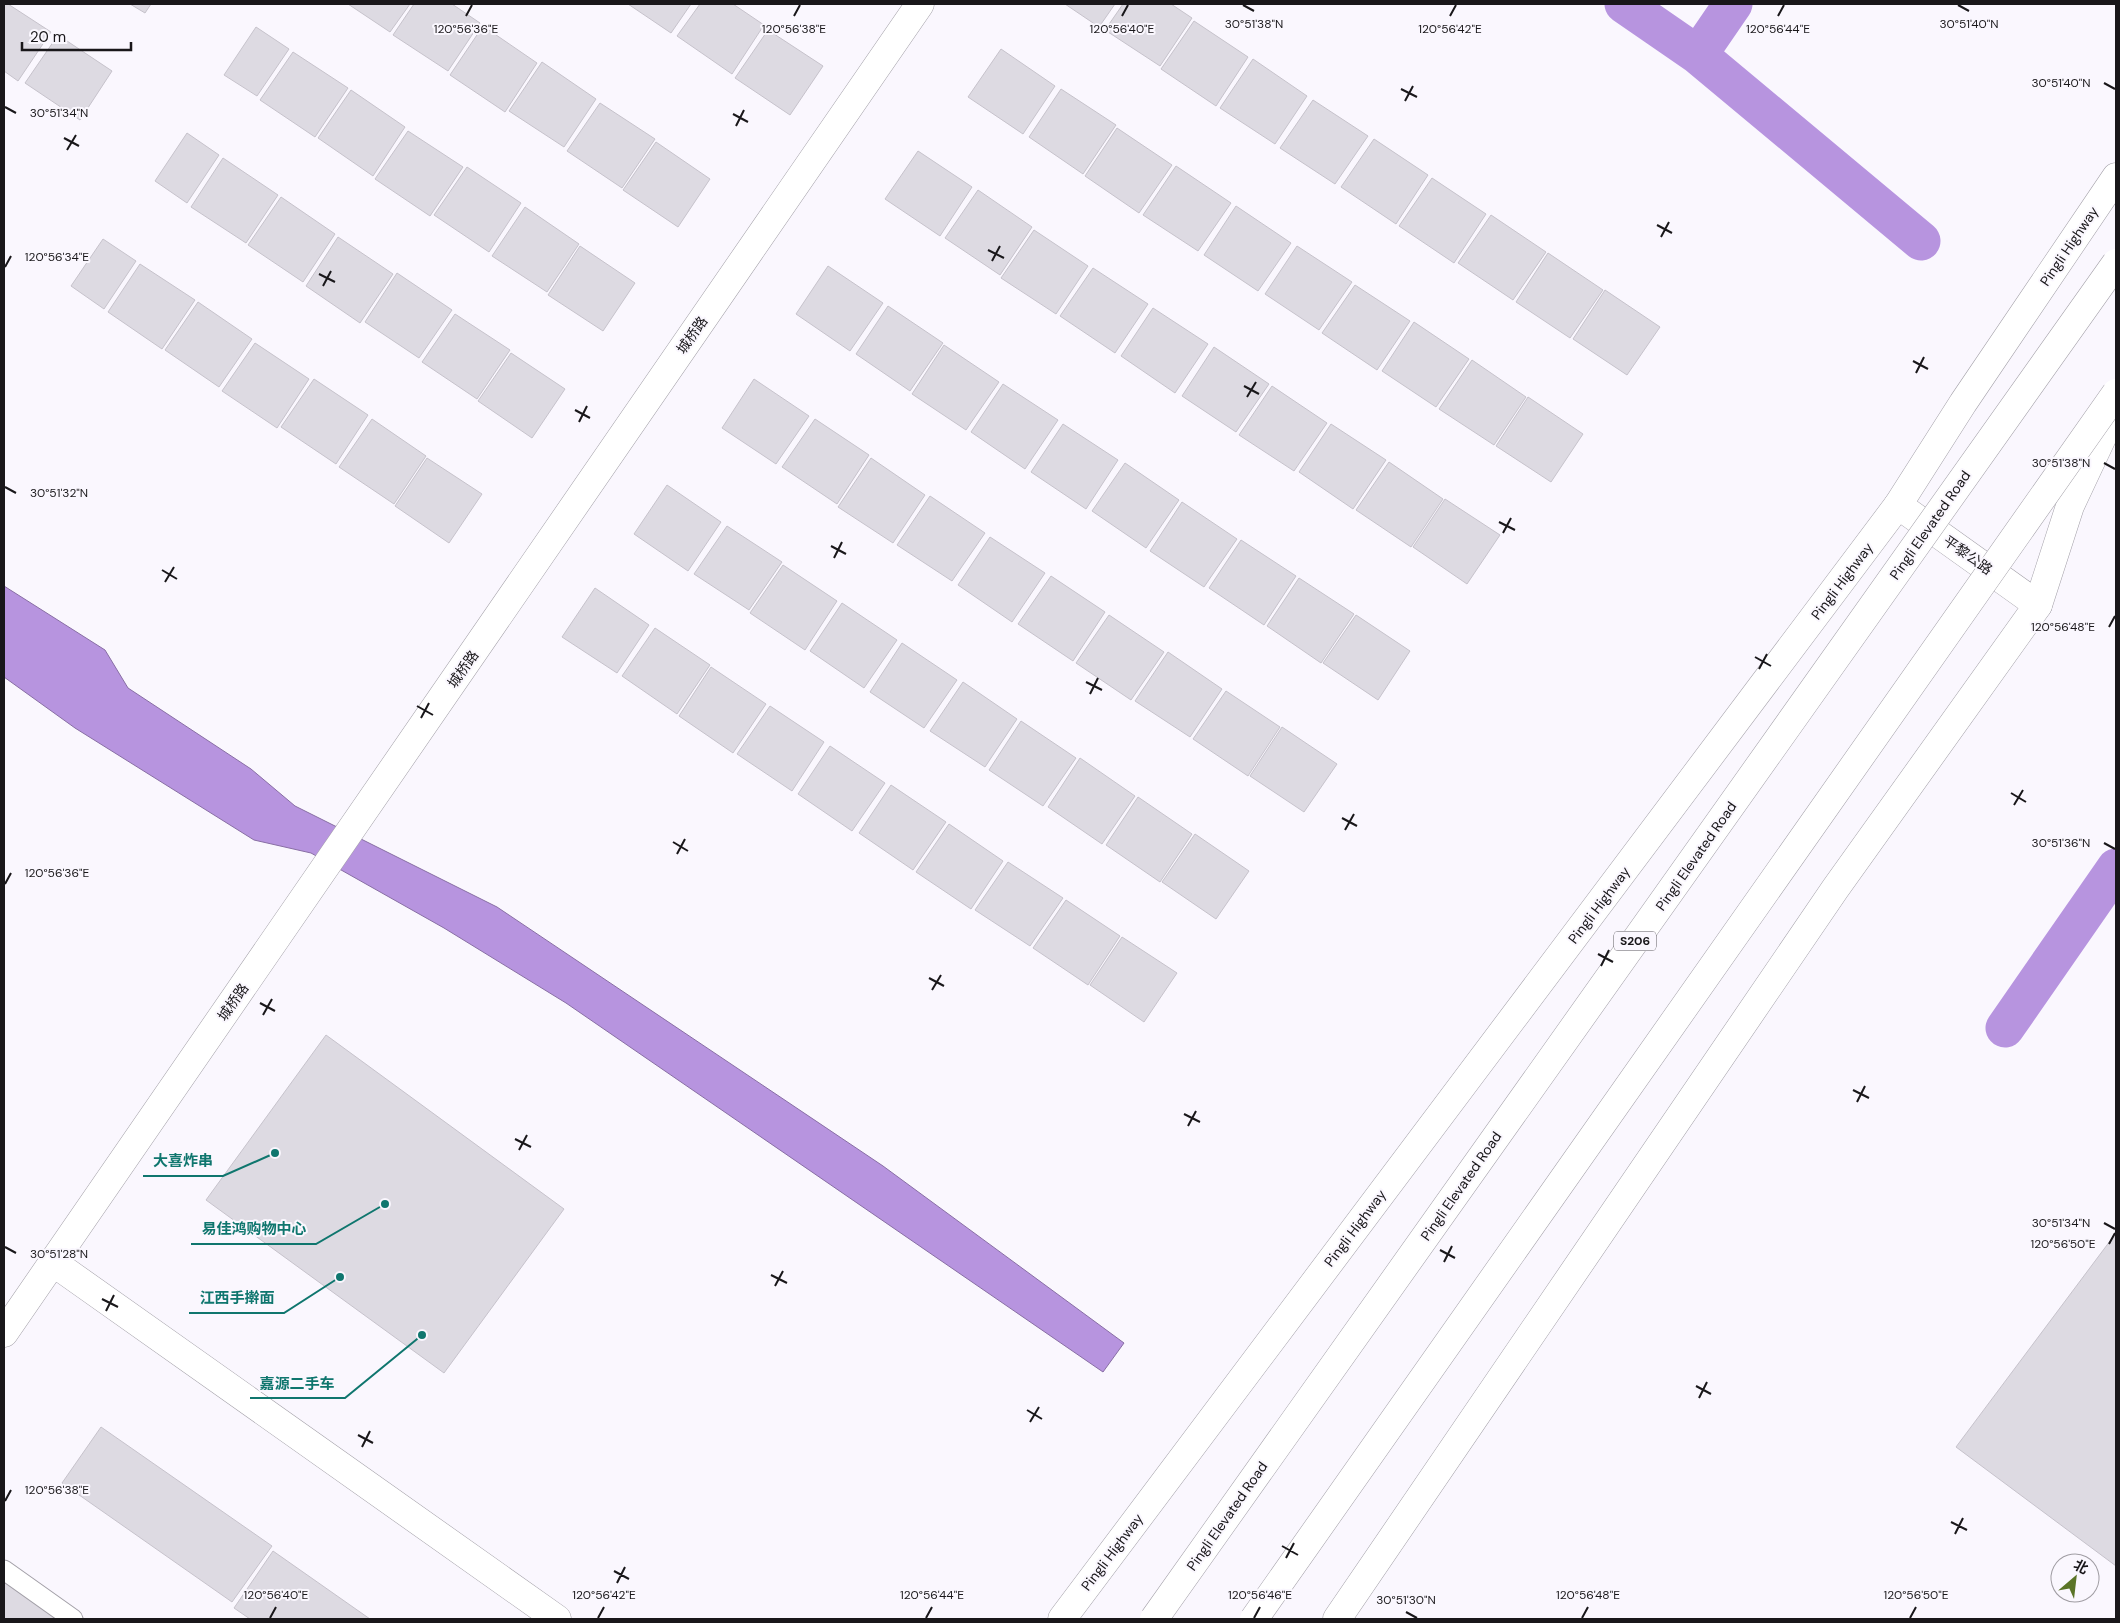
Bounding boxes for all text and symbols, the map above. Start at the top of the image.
text: 30°51'38"N [1225,16,1283,32]
text: 30°51'40"N [1939,16,1999,32]
scale bar [22,20,131,52]
text: 120°56'36"E [434,21,498,37]
text: 120°56'38"E [762,21,826,37]
text: 120°56'40"E [1090,21,1155,37]
text: 120°56'42"E [1418,21,1482,37]
text: 120°56'44"E [1746,21,1810,37]
text: 20 m [30,27,66,47]
text: 30°51'40"N [2031,75,2091,91]
text: 30°51'34"N [30,105,88,121]
street label: Pingli Highway [2036,203,2102,289]
text: 120°56'34"E [25,249,89,265]
street label: 城桥路 [673,313,711,357]
text: 30°51'38"N [2032,455,2090,471]
street label: Pingli Elevated Road [1886,467,1974,583]
text: 30°51'32"N [30,485,88,501]
street label: 平黎公路 [1940,532,1996,578]
street label: Pingli Highway [1807,539,1877,623]
text: 120°56'48"E [2031,619,2095,635]
street label: 城桥路 [444,647,482,691]
street label: Pingli Elevated Road [1652,798,1740,914]
text: 30°51'36"N [2032,835,2090,851]
street label: Pingli Highway [1564,863,1634,947]
text: 120°56'36"E [25,865,89,881]
road number: S206 [1614,931,1656,950]
street label: 城桥路 [214,980,252,1024]
street label: Pingli Elevated Road [1417,1128,1505,1244]
callout: 大喜炸串 [143,1146,223,1176]
text: 大喜炸串 [153,1151,213,1171]
street label: Pingli Highway [1320,1186,1390,1270]
callout: 易佳鸿购物中心 [191,1214,316,1244]
text: 30°51'34"N [2032,1215,2090,1231]
text: 易佳鸿购物中心 [201,1219,307,1239]
text: 120°56'50"E [2030,1236,2096,1252]
text: 30°51'28"N [30,1246,88,1262]
callout: 江西手擀面 [189,1283,284,1313]
text: 江西手擀面 [199,1288,275,1308]
callout: 嘉源二手车 [250,1368,345,1398]
text: 嘉源二手车 [259,1374,335,1394]
street label: Pingli Elevated Road [1183,1458,1271,1574]
text: 120°56'38"E [25,1482,89,1498]
street label: Pingli Highway [1077,1510,1147,1594]
north arrow [2050,1553,2100,1603]
text: 北 [2071,1555,2092,1578]
text: 120°56'40"E [244,1587,309,1603]
text: 120°56'42"E [572,1587,636,1603]
text: 120°56'44"E [900,1587,964,1603]
text: 120°56'46"E [1228,1587,1292,1603]
text: 120°56'48"E [1556,1587,1620,1603]
text: 120°56'50"E [1883,1587,1949,1603]
text: 30°51'30"N [1376,1592,1436,1608]

